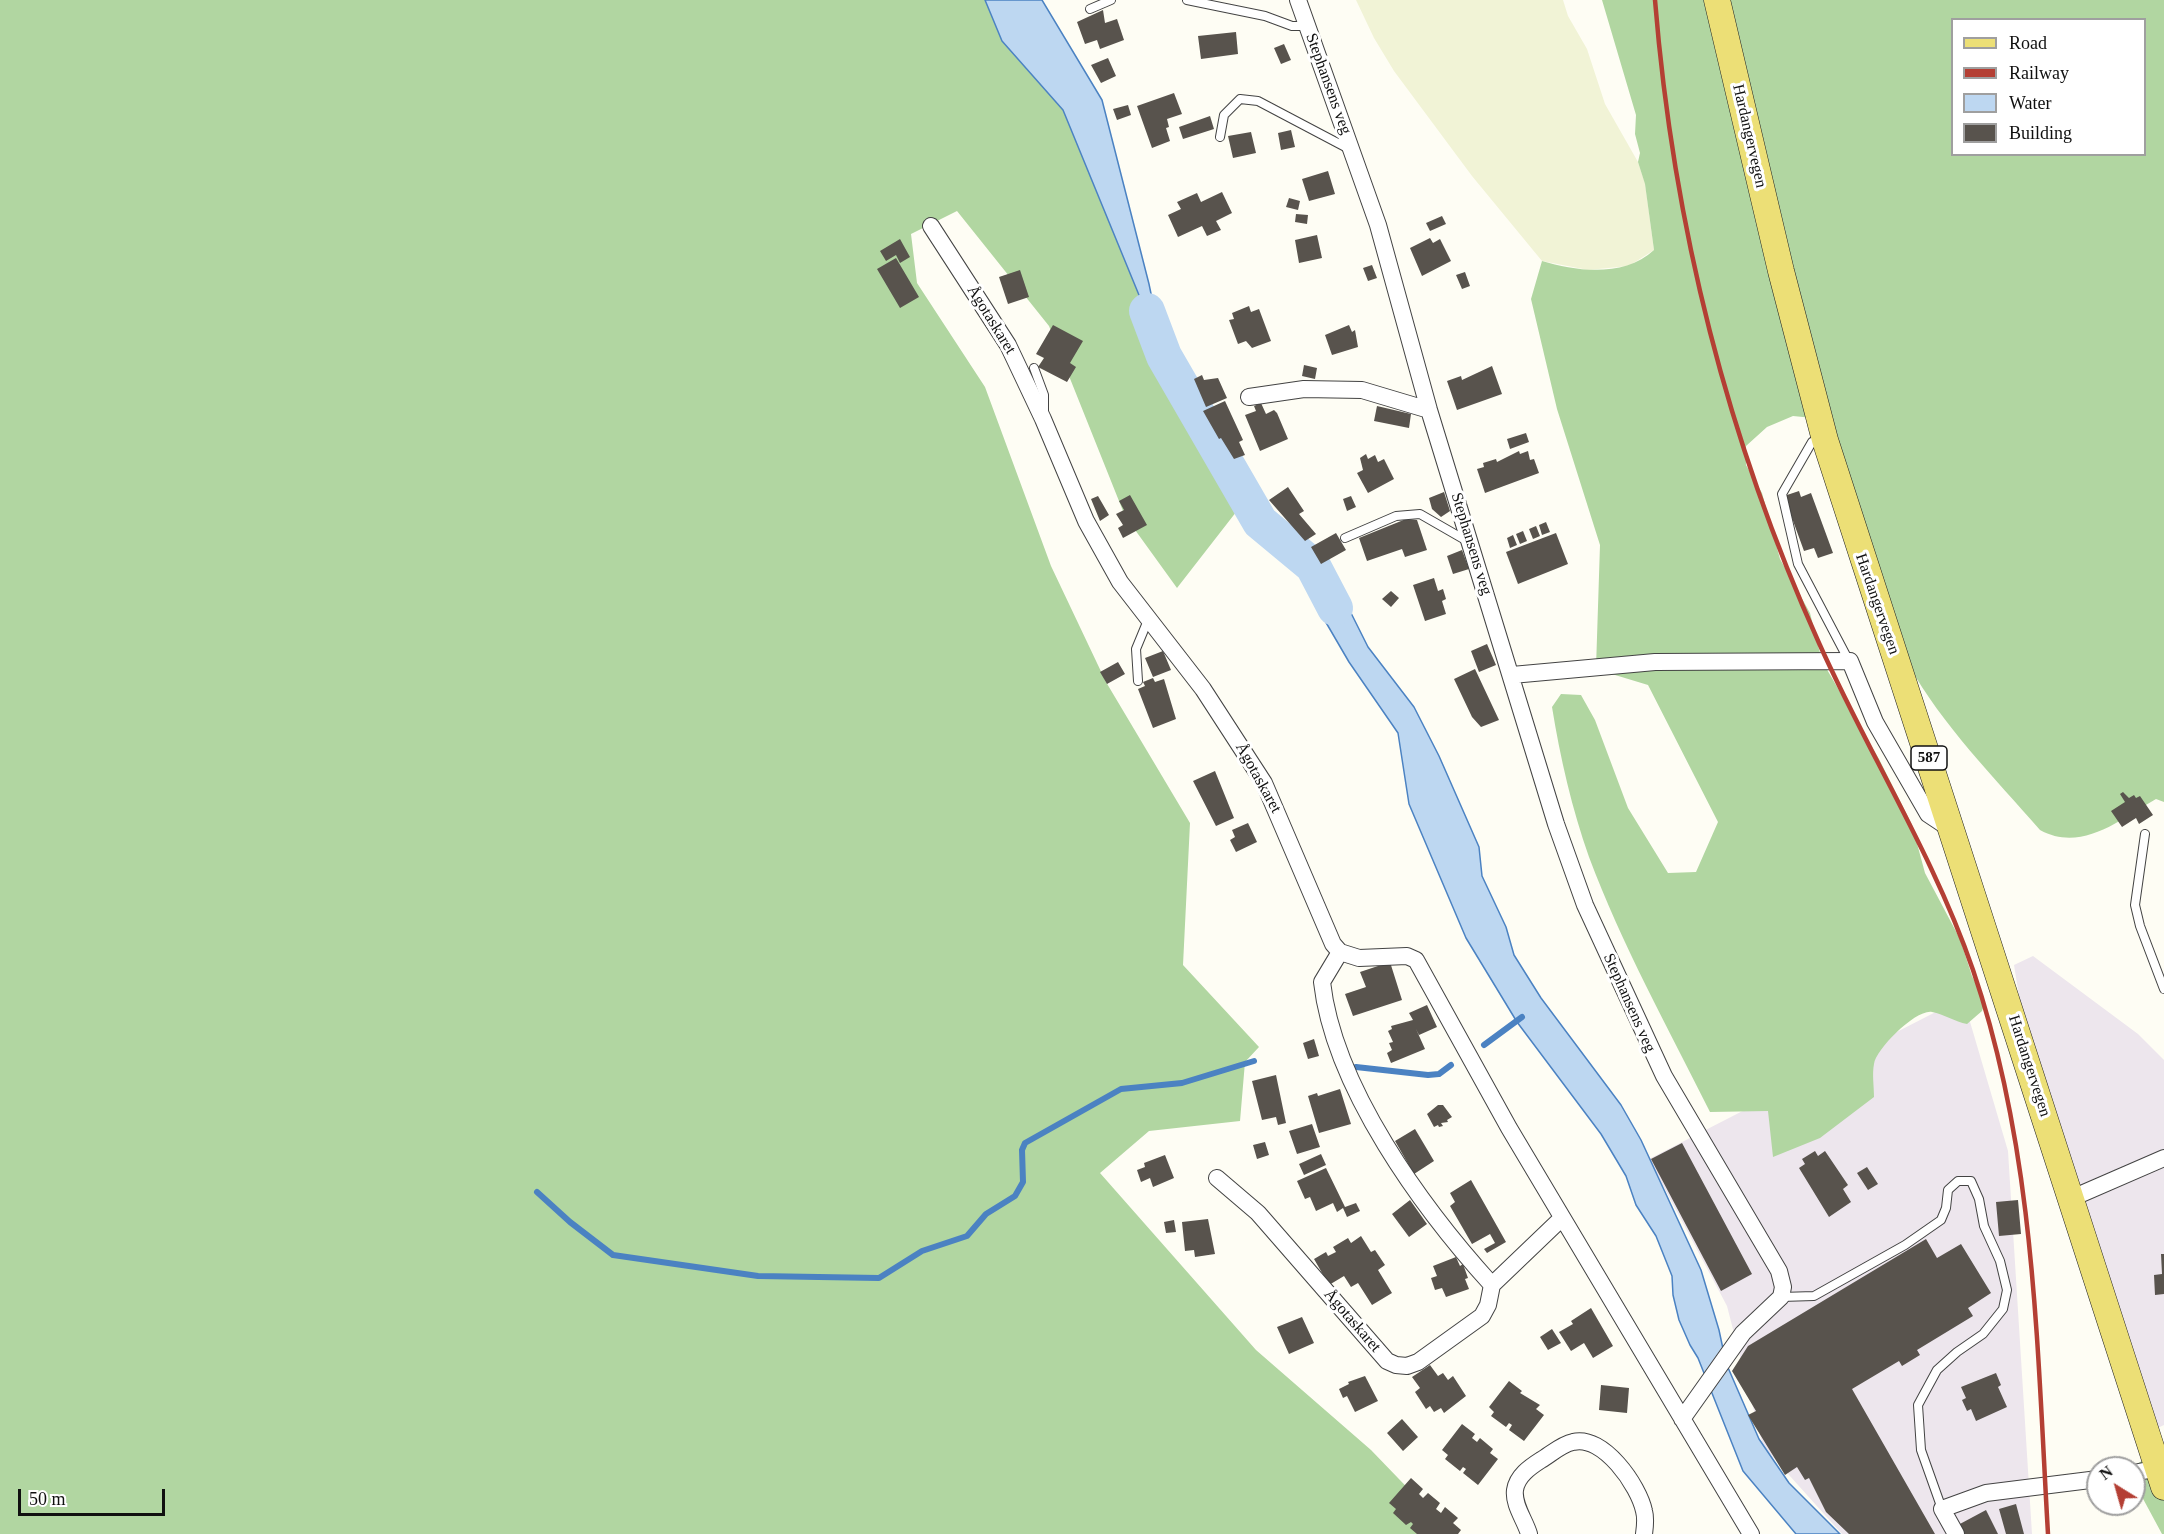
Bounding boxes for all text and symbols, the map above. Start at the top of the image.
legend [1951,18,2146,156]
street label: Stephansens veg [1301,31,1355,137]
text: Road [2009,33,2047,53]
text: Railway [2009,63,2069,83]
street label: Hardangervegen [1728,82,1770,190]
text: Water [2009,93,2052,113]
text: Building [2009,123,2072,143]
street label: Ågotaskaret [962,282,1020,358]
street label: Stephansens veg [1446,490,1496,598]
street label: Hardangervegen [1851,551,1903,657]
street label: Ågotaskaret [1231,740,1285,816]
road number: 587 [1911,746,1947,770]
street label: Stephansens veg [1599,951,1659,1055]
street label: Hardangervegen [2004,1013,2054,1119]
street label: Ågotaskaret [1319,1286,1385,1356]
north arrow [2086,1456,2146,1516]
text: N [2096,1463,2116,1483]
scale bar [21,1477,168,1515]
text: 50 m [29,1489,66,1509]

